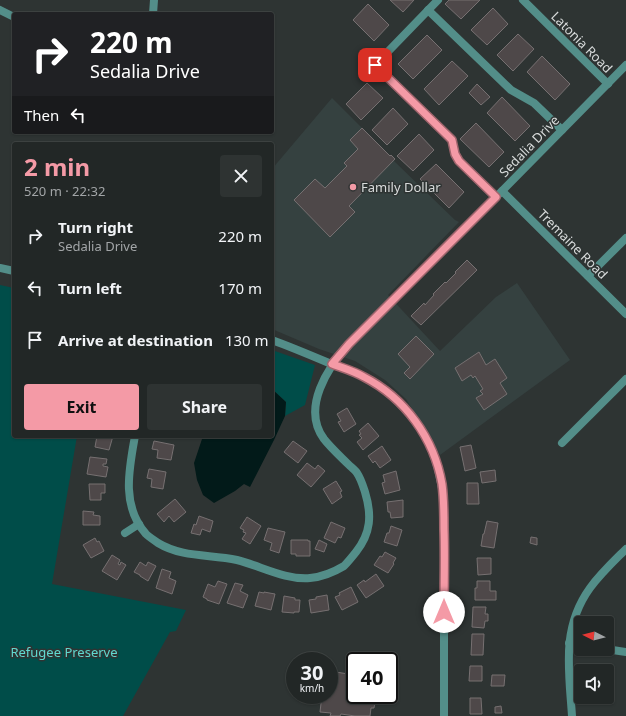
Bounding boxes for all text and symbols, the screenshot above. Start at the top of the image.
street label: Latonia Road [547,7,617,77]
text: 220 m [90,23,173,61]
icon: right [24,28,76,80]
pin [358,48,392,82]
icon: arrive [364,54,386,76]
text: Sedalia Drive [90,59,200,83]
icon: left [67,104,89,126]
text: Then [24,105,59,125]
street label: Sedalia Drive [495,111,563,181]
text: 2 min [24,150,90,183]
button: close [220,155,262,197]
place label: Family Dollar [361,178,441,196]
text: 520 m · 22:32 [24,182,105,200]
marker: Family Dollar [348,182,358,192]
street label: Tremaine Road [534,205,612,283]
text: Turn right [58,217,133,237]
icon: right [24,225,46,247]
text: 220 m [218,226,262,246]
text: Sedalia Drive [58,237,137,255]
icon: left [24,277,46,299]
text: Turn left [58,278,122,298]
text: 170 m [218,278,262,298]
icon: arrive [24,329,46,351]
text: Arrive at destination [58,330,213,350]
text: 130 m [225,330,269,350]
button: Exit [24,384,139,430]
button: Share [147,384,262,430]
position arrow [423,591,465,633]
north arrow [574,616,614,656]
map controls [574,616,614,704]
park label: Refugee Preserve [10,643,118,661]
speed limit sign: 40 [346,652,398,704]
text: 30 [301,659,323,686]
button: sound [574,664,614,704]
text: km/h [300,681,324,695]

